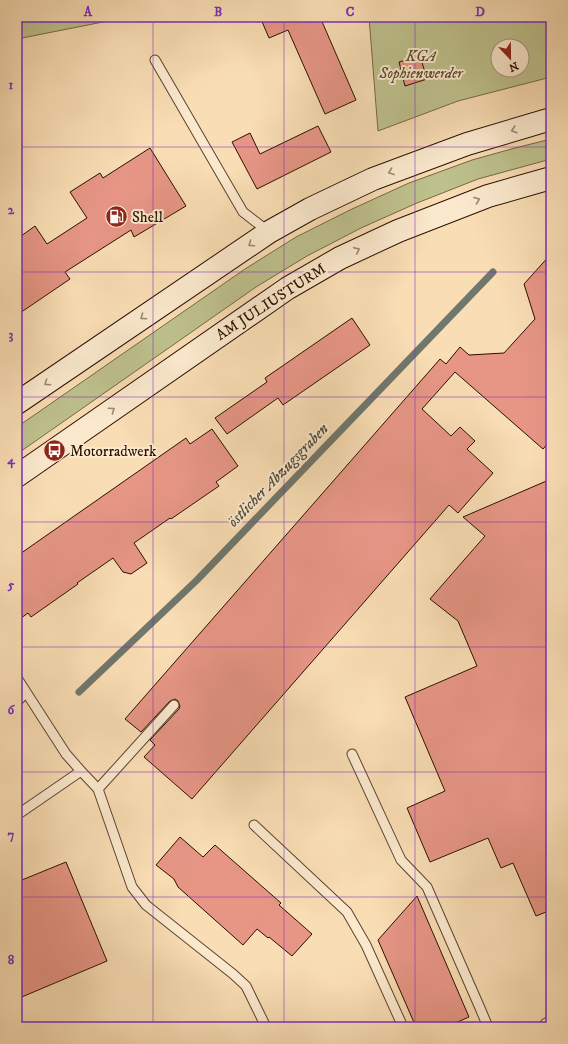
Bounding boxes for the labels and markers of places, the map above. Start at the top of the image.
fuel station icon: Shell [103,204,129,230]
place label: Shell [132,208,163,227]
bus stop icon: Motorradwerk [41,438,67,464]
place label: Motorradwerk [70,442,157,461]

